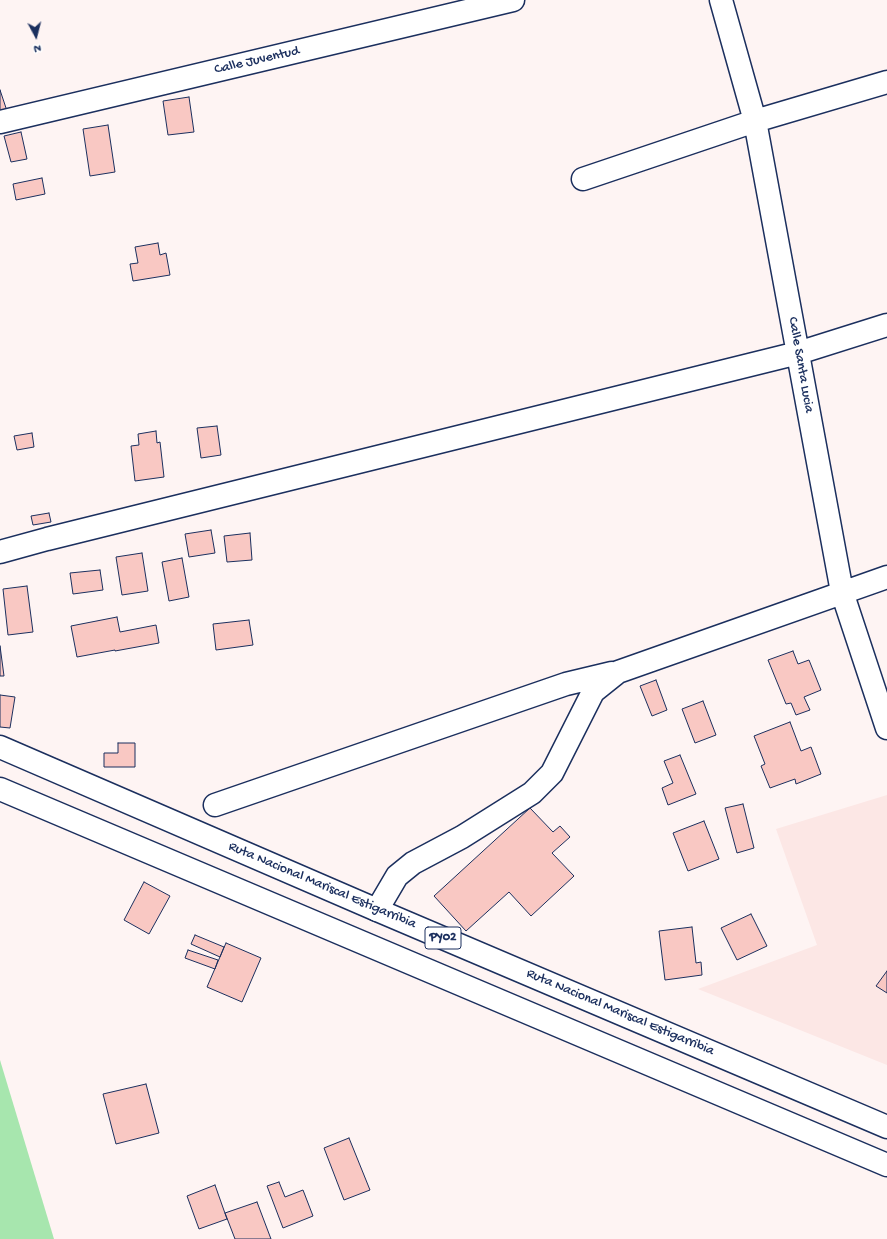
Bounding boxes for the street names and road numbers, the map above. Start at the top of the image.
street label: Calle Juventud [213,43,301,79]
street label: Calle Santa Lucia [783,316,817,414]
street label: Ruta Nacional Mariscal Estigarribia [225,839,419,933]
road number: PY02 [425,927,461,949]
street label: Ruta Nacional Mariscal Estigarribia [523,966,717,1060]

